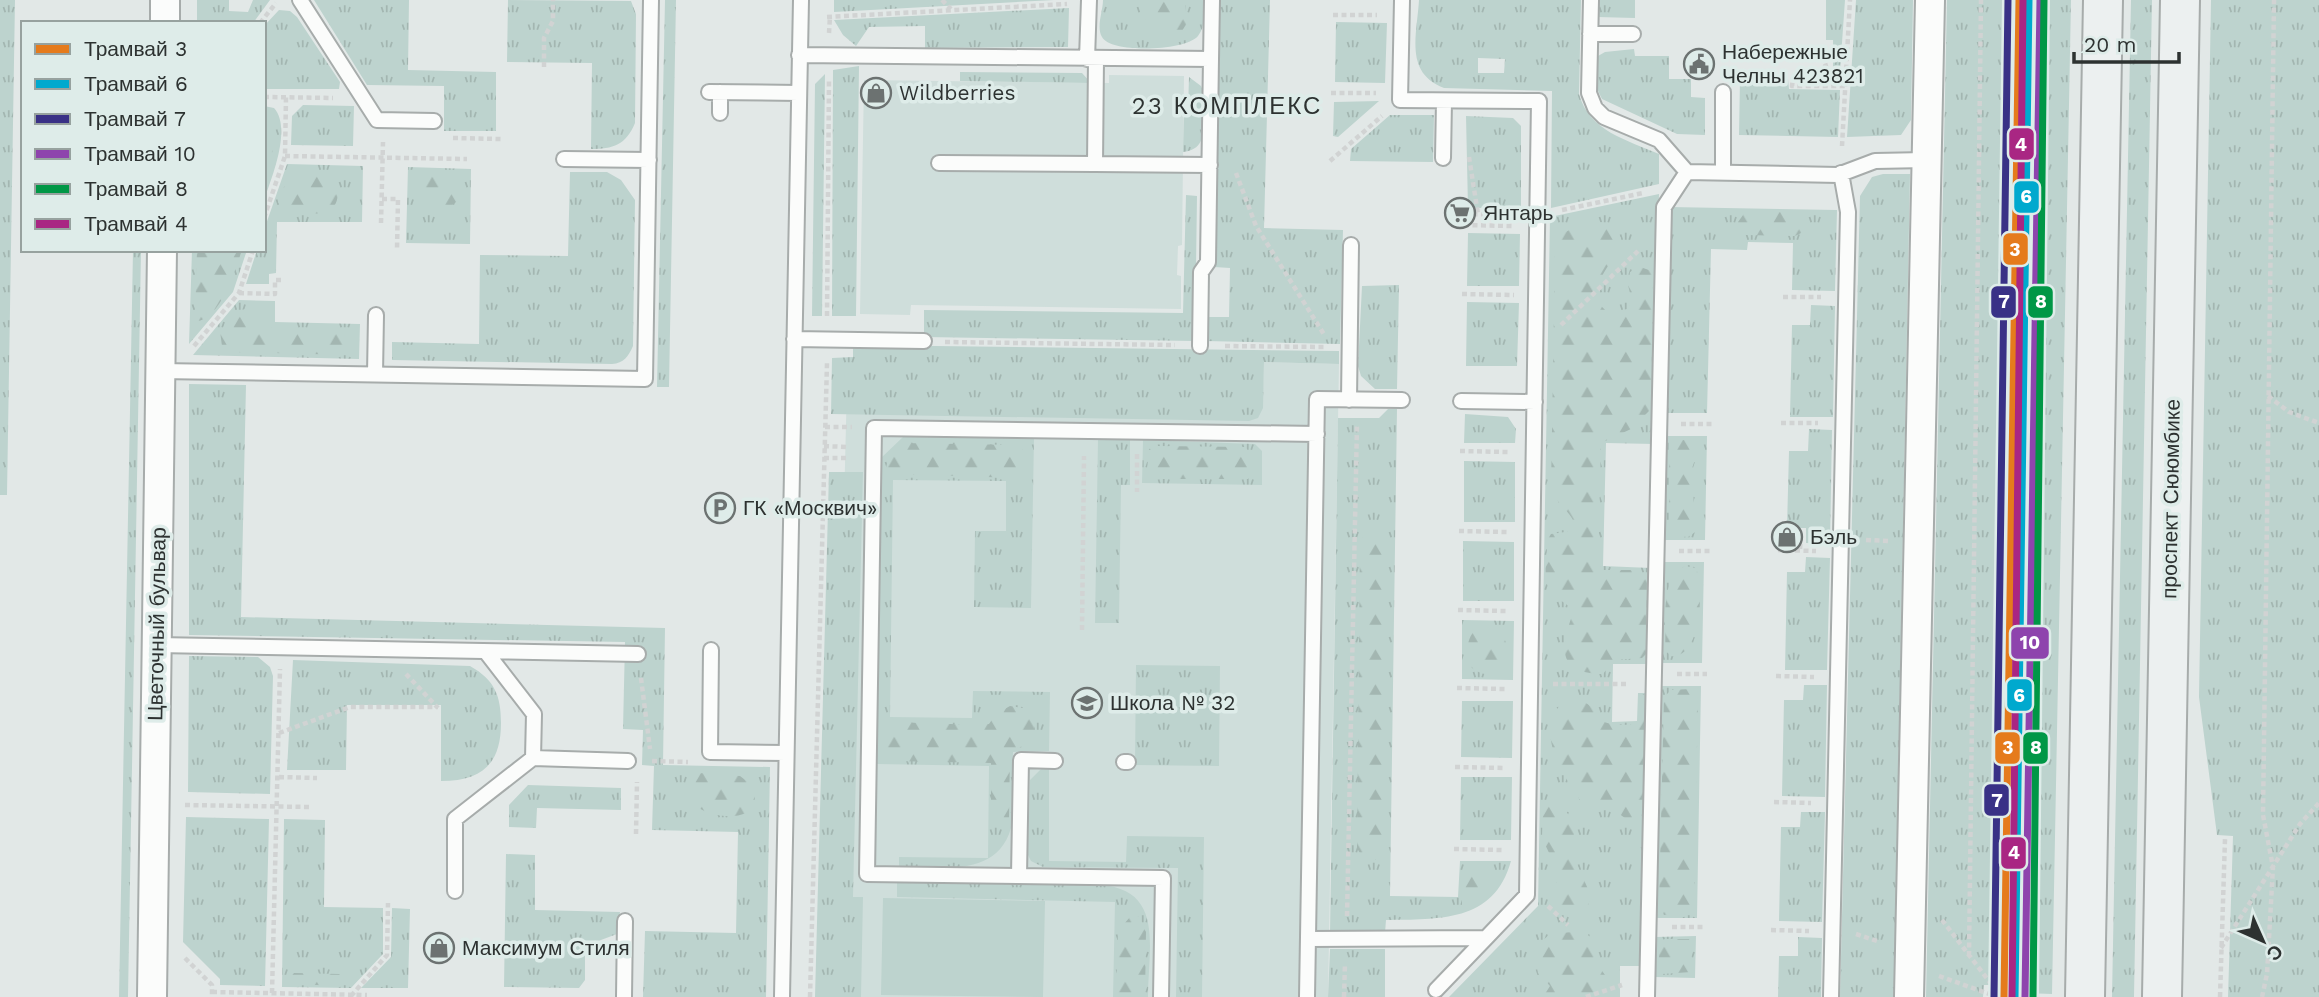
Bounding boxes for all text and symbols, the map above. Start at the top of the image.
legend [21,21,266,252]
scale bar [2074,21,2179,65]
text: 20 m [2084,32,2136,57]
text: Трамвай 3 [84,36,187,61]
place label: Набережные Челны 423821 [1722,39,1864,88]
public building icon: Набережные Челны 423821 [1682,47,1716,81]
text: Трамвай 6 [84,71,188,96]
shop icon: Wildberries [859,76,893,110]
place label: Wildberries [899,80,1016,105]
district label: 23 КОМПЛЕКС [1132,92,1322,120]
text: Трамвай 7 [84,106,186,131]
line badge: 4 [2008,127,2035,161]
text: 4 [2015,133,2027,156]
text: Трамвай 10 [84,141,196,166]
text: Трамвай 8 [84,176,188,201]
line badge: 6 [2013,180,2040,214]
text: 6 [2020,185,2032,208]
supermarket icon: Янтарь [1443,196,1477,230]
place label: Янтарь [1483,200,1554,225]
text: Трамвай 4 [84,211,188,236]
line badge: 3 [2002,232,2029,266]
text: 3 [2009,238,2021,261]
line badge: 7 [1990,285,2017,319]
line badge: 8 [2027,285,2054,319]
text: 7 [1998,290,2010,313]
text: 8 [2035,290,2047,313]
street label: проспект Сююмбике [2156,399,2185,599]
parking icon: ГК «Москвич» [703,491,737,525]
place label: ГК «Москвич» [743,495,877,520]
shop icon: Бэль [1770,520,1804,554]
place label: Бэль [1810,524,1857,549]
street label: Цветочный бульвар [142,527,171,721]
line badge: 10 [2010,626,2050,660]
text: 10 [2020,631,2040,654]
line badge: 6 [2006,678,2033,712]
text: 6 [2013,684,2025,707]
school or university icon: Школа № 32 [1070,686,1104,720]
place label: Школа № 32 [1110,690,1236,715]
line badge: 3 [1994,731,2021,765]
line badge: 8 [2022,731,2049,765]
text: 3 [2002,736,2014,759]
text: 8 [2030,736,2042,759]
line badge: 7 [1983,783,2010,817]
text: 7 [1991,789,2003,812]
line badge: 4 [2000,836,2027,870]
text: 4 [2008,841,2020,864]
north arrow [2228,906,2298,976]
shop icon: Максимум Стиля [422,931,456,965]
place label: Максимум Стиля [462,935,630,960]
text: С [2261,940,2288,966]

